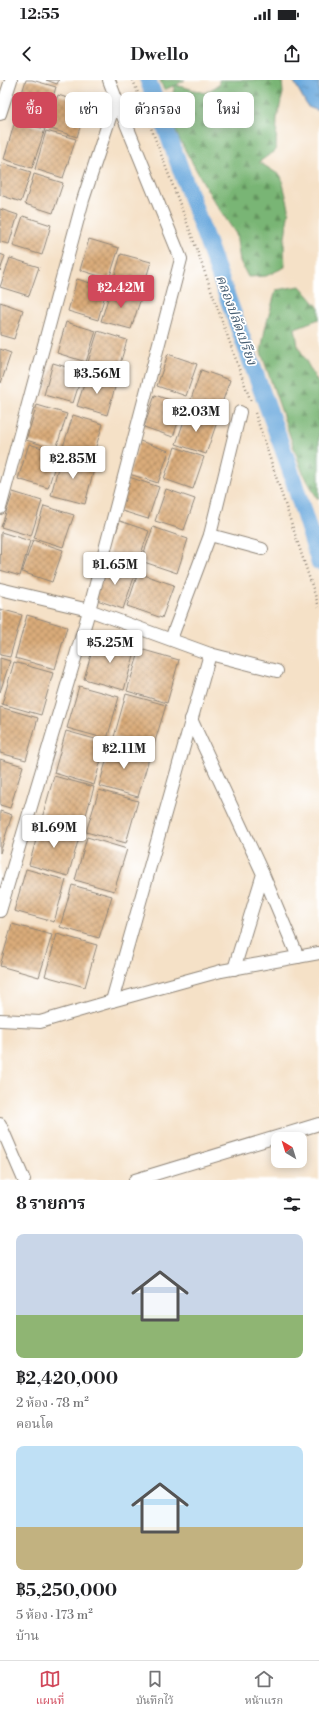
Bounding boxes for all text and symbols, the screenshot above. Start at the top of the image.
text: 12:55 [20,5,60,24]
icon: back [16,43,38,65]
text: Dwello [130,43,189,66]
icon: share [281,43,303,65]
chip: ซื้อ [12,92,57,128]
chip: เช่า [65,92,112,128]
chip: ตัวกรอง [120,92,195,128]
chip: ใหม่ [203,92,254,128]
water label: คลองปลัดเปรียง [211,272,261,368]
pin: ฿2.42M [88,275,154,309]
text: ฿2.42M [97,280,145,296]
pin: ฿3.56M [64,361,130,395]
text: ฿3.56M [74,366,120,382]
pin: ฿2.03M [163,399,229,433]
text: ฿2.03M [172,404,220,420]
pin: ฿2.85M [40,446,106,480]
text: ฿2.85M [49,451,97,467]
pin: ฿1.65M [82,552,148,586]
text: ฿1.65M [92,557,138,573]
pin: ฿5.25M [77,630,143,664]
text: ฿5.25M [86,635,134,651]
pin: ฿2.11M [91,736,157,770]
text: ฿2.11M [102,741,146,757]
pin: ฿1.69M [21,815,87,849]
text: ฿1.69M [31,820,77,836]
north arrow [271,1132,307,1168]
map controls [271,1132,307,1168]
text: 8 รายการ [16,1193,86,1215]
icon: filters [281,1193,303,1215]
icon: home [124,1260,196,1332]
text: ฿2,420,000 [16,1368,118,1390]
text: 2 ห้อง · 78 m² [16,1395,89,1411]
text: คอนโด [16,1416,54,1432]
icon: home [124,1472,196,1544]
text: ฿5,250,000 [16,1580,117,1602]
text: 5 ห้อง · 173 m² [16,1607,93,1623]
text: บ้าน [16,1628,39,1644]
tab: แผนที่ [36,1668,65,1710]
tab: บันทึกไว้ [136,1668,173,1710]
tab: หน้าแรก [245,1668,283,1710]

